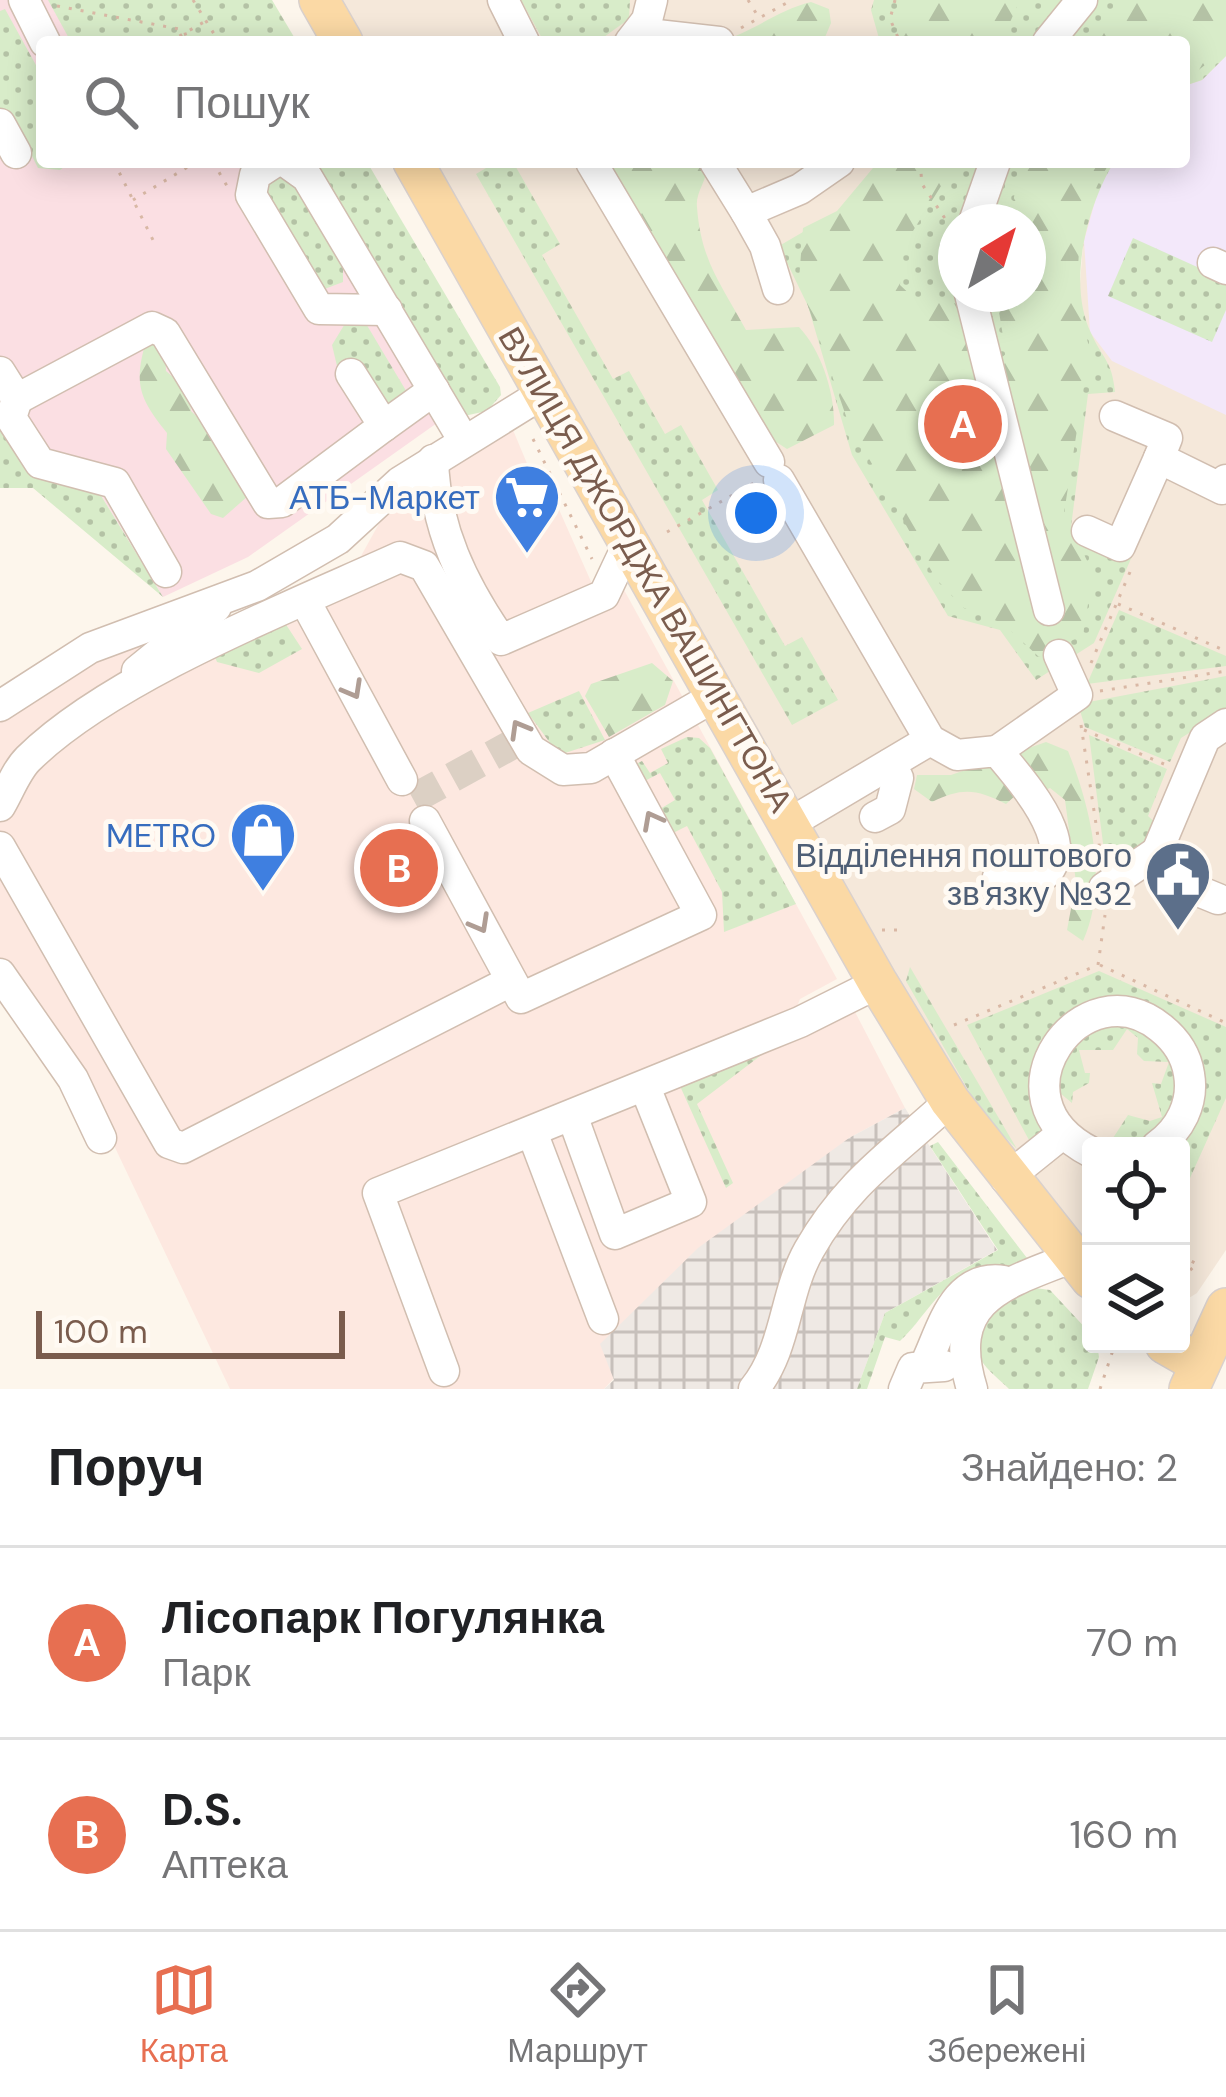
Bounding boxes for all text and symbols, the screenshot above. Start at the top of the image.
search box [36,36,1190,168]
icon: search [78,69,144,135]
text: Пошук [174,73,310,132]
north arrow [938,204,1046,312]
street label: ВУЛИЦЯ ДЖОРДЖА ВАШИНГТОНА [489,319,802,820]
pin: A [924,379,1002,469]
supermarket icon: АТБ-Маркет [492,462,562,556]
place label: АТБ-Маркет [289,476,480,519]
your location [726,483,786,543]
one-way arrow [339,678,362,699]
one-way arrow [511,720,534,742]
shop icon: METRO [228,800,298,894]
one-way arrow [643,812,666,833]
place label: METRO [106,814,216,857]
pin: B [360,823,438,913]
place label: Відділення поштового зв'язку №32 [795,834,1132,915]
public building icon: Відділення поштового зв'язку №32 [1143,839,1213,933]
one-way arrow [466,912,489,933]
map controls [1082,1137,1190,1353]
button: locate [1082,1137,1190,1245]
button: layers [1082,1245,1190,1353]
scale bar [36,1305,345,1358]
text: 100 m [54,1310,148,1353]
text: Поруч [48,1434,204,1501]
text: Знайдено: 2 [961,1442,1178,1493]
text: Лісопарк Погулянка [162,1588,604,1647]
text: A [73,1617,101,1668]
text: 70 m [1086,1617,1178,1668]
text: Парк [162,1647,250,1698]
text: D.S. [162,1780,242,1839]
text: B [75,1809,99,1860]
text: 160 m [1070,1809,1178,1860]
text: Аптека [162,1839,288,1890]
tab: Карта [140,1957,228,2072]
tab: Маршрут [507,1957,648,2072]
tab: Збережені [927,1957,1086,2072]

